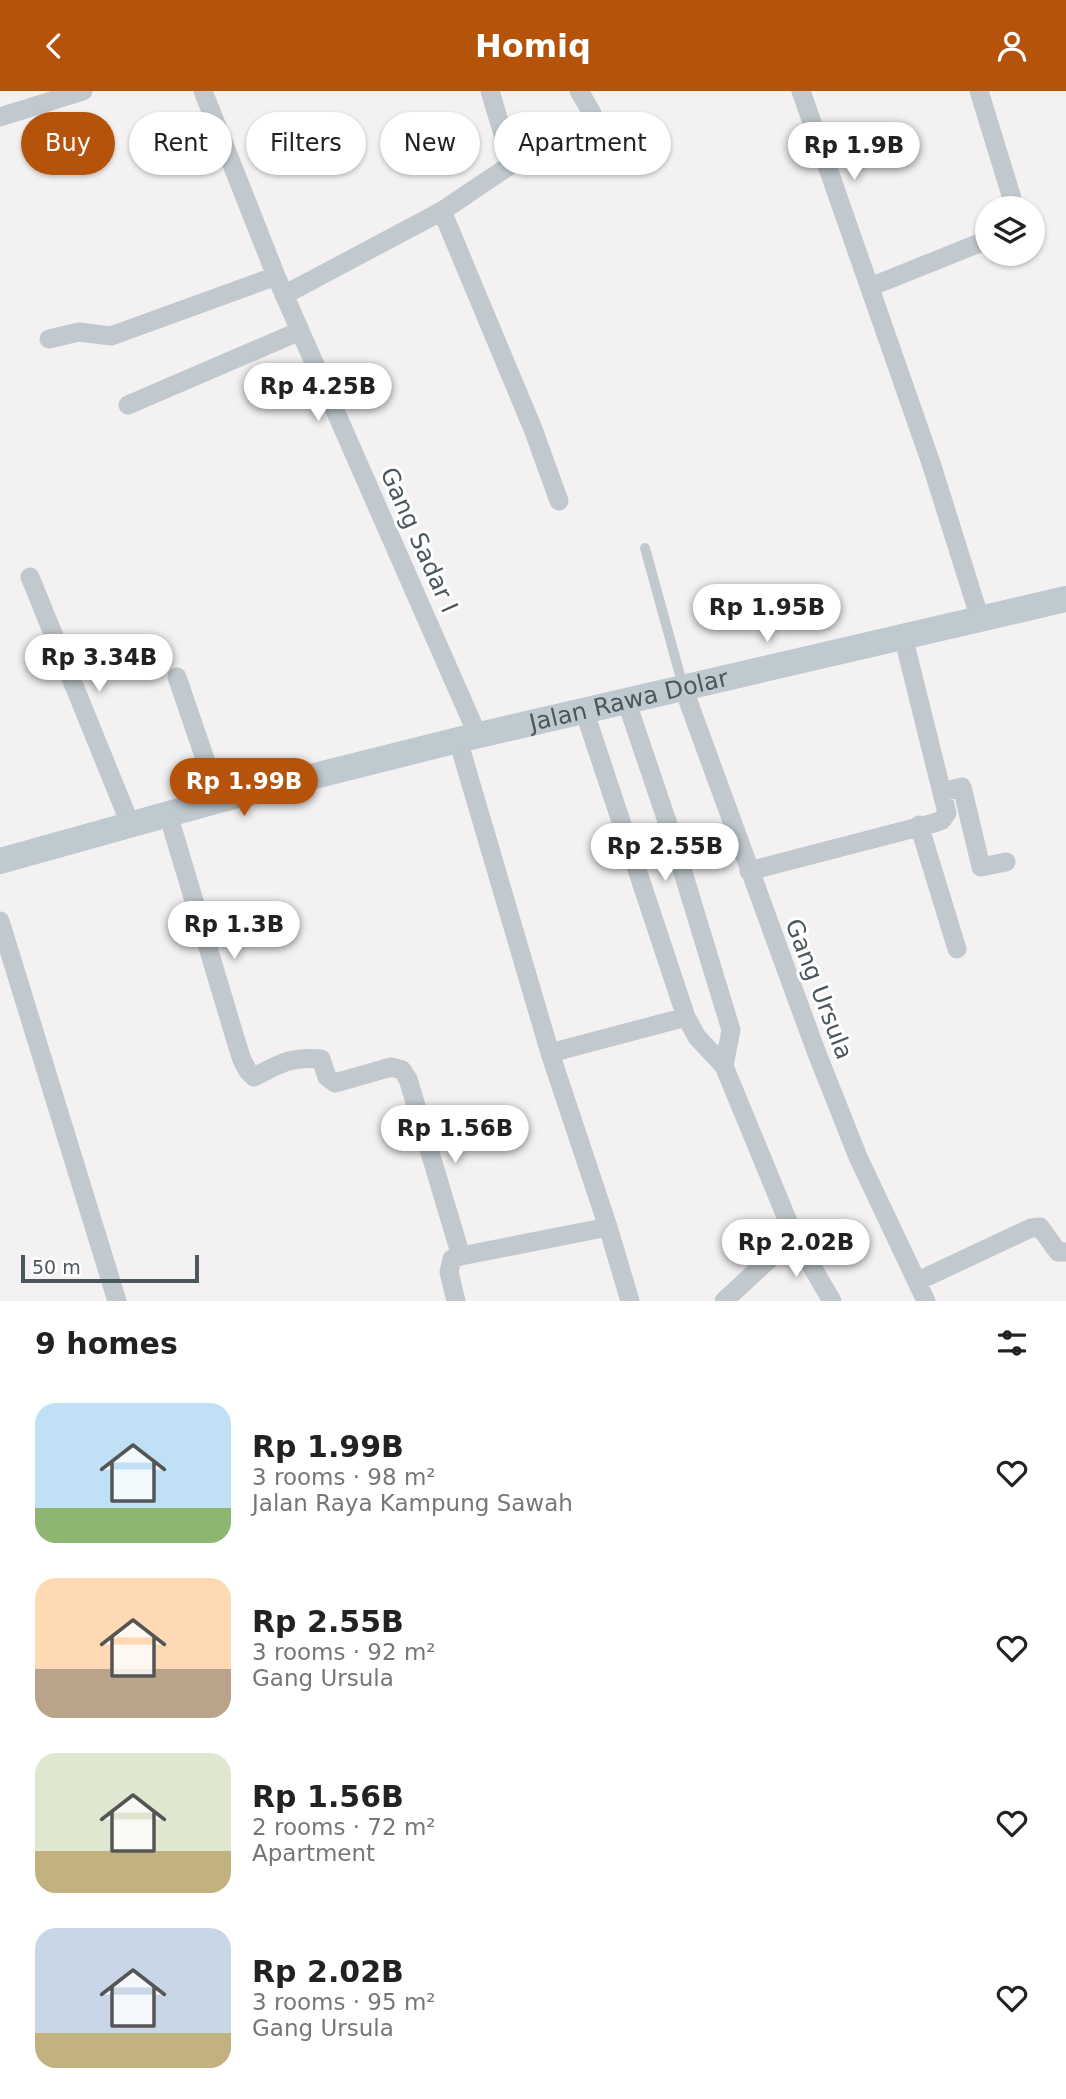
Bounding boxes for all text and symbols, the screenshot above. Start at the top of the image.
icon: back [35,27,73,65]
text: Homiq [475,27,591,65]
icon: person [993,27,1031,65]
chip: Buy [21,112,115,175]
chip: Rent [129,112,232,175]
chip: Filters [246,112,366,175]
chip: New [380,112,480,175]
chip: Apartment [494,112,671,175]
pin: Rp 1.9B [789,123,919,182]
text: Rp 1.9B [804,132,904,158]
map controls [975,196,1045,266]
button: layers [975,196,1045,266]
pin: Rp 4.25B [246,363,390,423]
text: Rp 4.25B [260,373,376,399]
street label: Gang Sadar I [375,463,463,617]
pin: Rp 1.95B [695,585,839,644]
text: Rp 1.95B [709,594,825,620]
pin: Rp 3.34B [27,635,171,694]
text: Rp 3.34B [41,644,157,670]
street label: Jalan Rawa Dolar [525,664,731,737]
pin: Rp 1.99B [172,759,316,818]
text: Rp 1.99B [186,768,302,794]
pin: Rp 2.55B [593,823,737,883]
text: Rp 2.55B [607,833,723,859]
pin: Rp 1.3B [169,901,299,961]
text: Rp 1.3B [184,911,284,937]
street label: Gang Ursula [779,915,859,1063]
pin: Rp 1.56B [383,1105,527,1165]
text: Rp 1.56B [397,1115,513,1141]
pin: Rp 2.02B [724,1219,868,1279]
text: Rp 2.02B [738,1229,854,1255]
scale bar [21,1252,200,1284]
text: 50 m [32,1256,81,1278]
icon: filters [993,1324,1031,1362]
text: 9 homes [35,1326,178,1361]
text: Rp 1.99B [252,1429,404,1464]
icon: home [91,1431,175,1515]
icon: heart [993,1454,1031,1492]
text: 3 rooms · 98 m² [252,1464,436,1490]
text: Jalan Raya Kampung Sawah [252,1490,573,1516]
text: Rp 2.55B [252,1604,404,1639]
icon: home [91,1606,175,1690]
icon: heart [993,1629,1031,1667]
text: 3 rooms · 92 m² [252,1639,436,1665]
text: Gang Ursula [252,1665,394,1691]
text: Rp 1.56B [252,1779,404,1814]
icon: home [91,1781,175,1865]
icon: heart [993,1804,1031,1842]
text: 2 rooms · 72 m² [252,1814,436,1840]
text: Apartment [252,1840,375,1866]
text: Rp 2.02B [252,1954,404,1989]
icon: home [91,1956,175,2040]
icon: heart [993,1979,1031,2017]
text: 3 rooms · 95 m² [252,1989,436,2015]
text: Gang Ursula [252,2015,394,2041]

